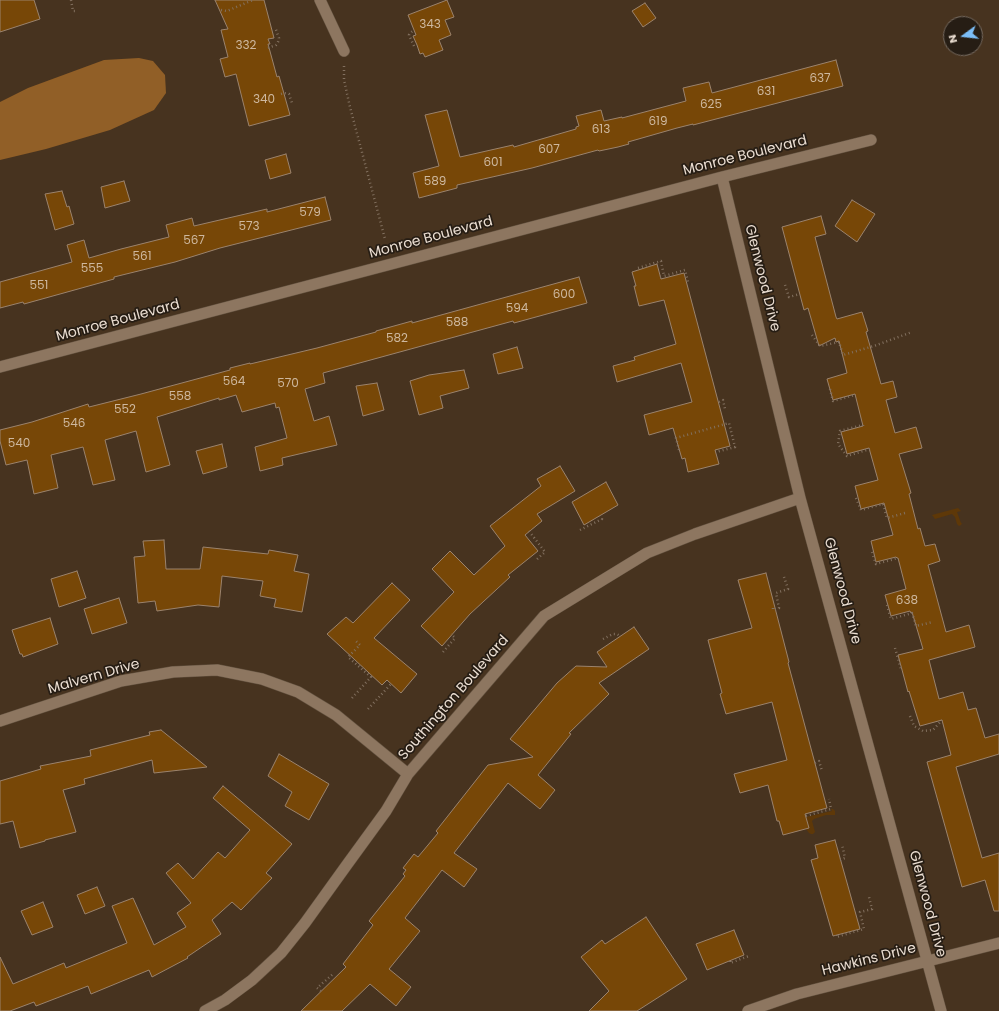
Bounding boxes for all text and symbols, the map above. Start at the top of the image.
north arrow [943,16,983,56]
house number: 343 [419,18,441,32]
text: N [944,33,961,45]
house number: 332 [235,39,257,53]
house number: 637 [809,72,831,86]
house number: 631 [757,85,775,99]
house number: 340 [253,93,275,107]
house number: 625 [700,98,722,112]
house number: 619 [648,115,668,129]
house number: 613 [592,123,610,137]
street label: Monroe Boulevard [681,132,809,180]
house number: 607 [538,143,560,157]
house number: 601 [484,156,502,170]
house number: 589 [424,175,446,189]
house number: 579 [299,206,321,220]
street label: Monroe Boulevard [367,213,495,263]
house number: 573 [238,220,260,234]
street label: Glenwood Drive [741,223,783,333]
house number: 567 [183,234,205,248]
house number: 561 [133,250,151,264]
house number: 555 [81,262,103,276]
house number: 551 [30,279,48,293]
house number: 600 [553,288,575,302]
street label: Monroe Boulevard [54,296,182,346]
house number: 594 [506,302,528,316]
house number: 588 [446,316,468,330]
house number: 582 [386,332,408,346]
house number: 564 [223,375,245,389]
house number: 570 [277,377,299,391]
house number: 558 [169,390,191,404]
house number: 552 [114,403,136,417]
house number: 546 [63,417,85,431]
house number: 540 [8,437,30,451]
street label: Glenwood Drive [820,536,864,646]
house number: 638 [896,594,918,608]
street label: Southington Boulevard [395,632,513,764]
street label: Malvern Drive [46,656,142,698]
street label: Glenwood Drive [905,849,949,959]
street label: Hawkins Drive [820,940,918,980]

